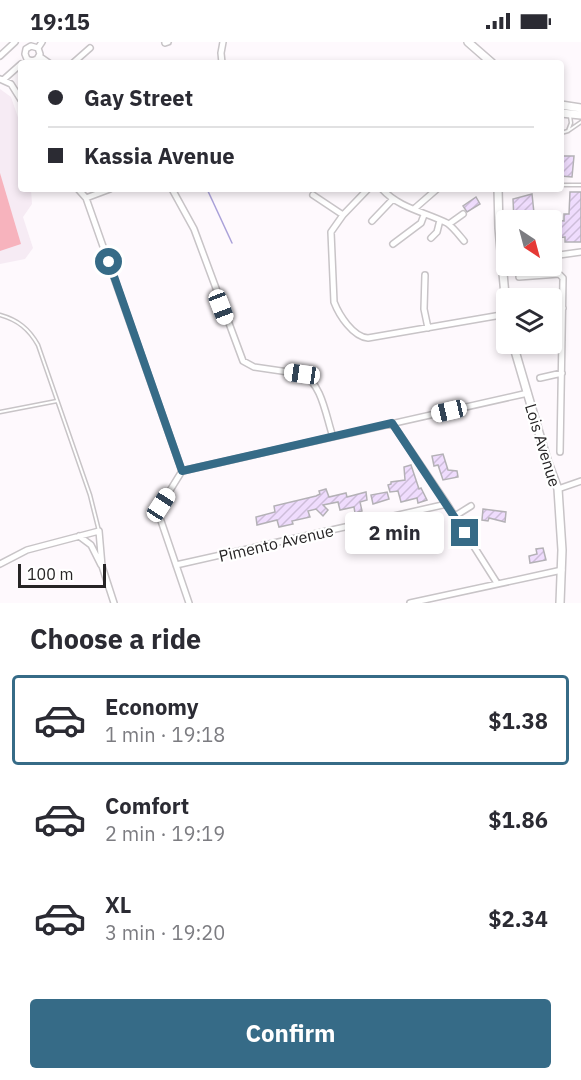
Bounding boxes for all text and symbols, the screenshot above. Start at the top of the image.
text: 19:15 [30,7,90,36]
text: Gay Street [84,83,193,112]
text: Kassia Avenue [84,141,235,170]
north arrow [496,210,562,276]
map controls [496,210,562,354]
route start [95,248,122,275]
car [206,287,236,327]
button: layers [496,288,562,354]
car [283,363,321,385]
car [429,398,469,424]
street label: Lois Avenue [521,401,565,489]
car [144,485,178,525]
callout: 2 min [345,512,444,554]
text: 2 min [368,519,421,546]
route end [451,519,478,546]
street label: Pimento Avenue [217,520,336,566]
scale bar [18,561,106,588]
text: 100 m [27,564,74,584]
text: Choose a ride [30,621,201,656]
text: Economy [105,692,199,721]
icon: car [33,693,87,747]
text: $1.38 [488,706,548,735]
text: 1 min · 19:18 [105,721,225,748]
text: Comfort [105,791,189,820]
icon: car [33,792,87,846]
text: $1.86 [488,805,548,834]
text: 2 min · 19:19 [105,820,225,847]
text: XL [105,890,131,919]
icon: car [33,891,87,945]
text: $2.34 [488,904,548,933]
text: 3 min · 19:20 [105,919,225,946]
button: Confirm [30,999,551,1068]

